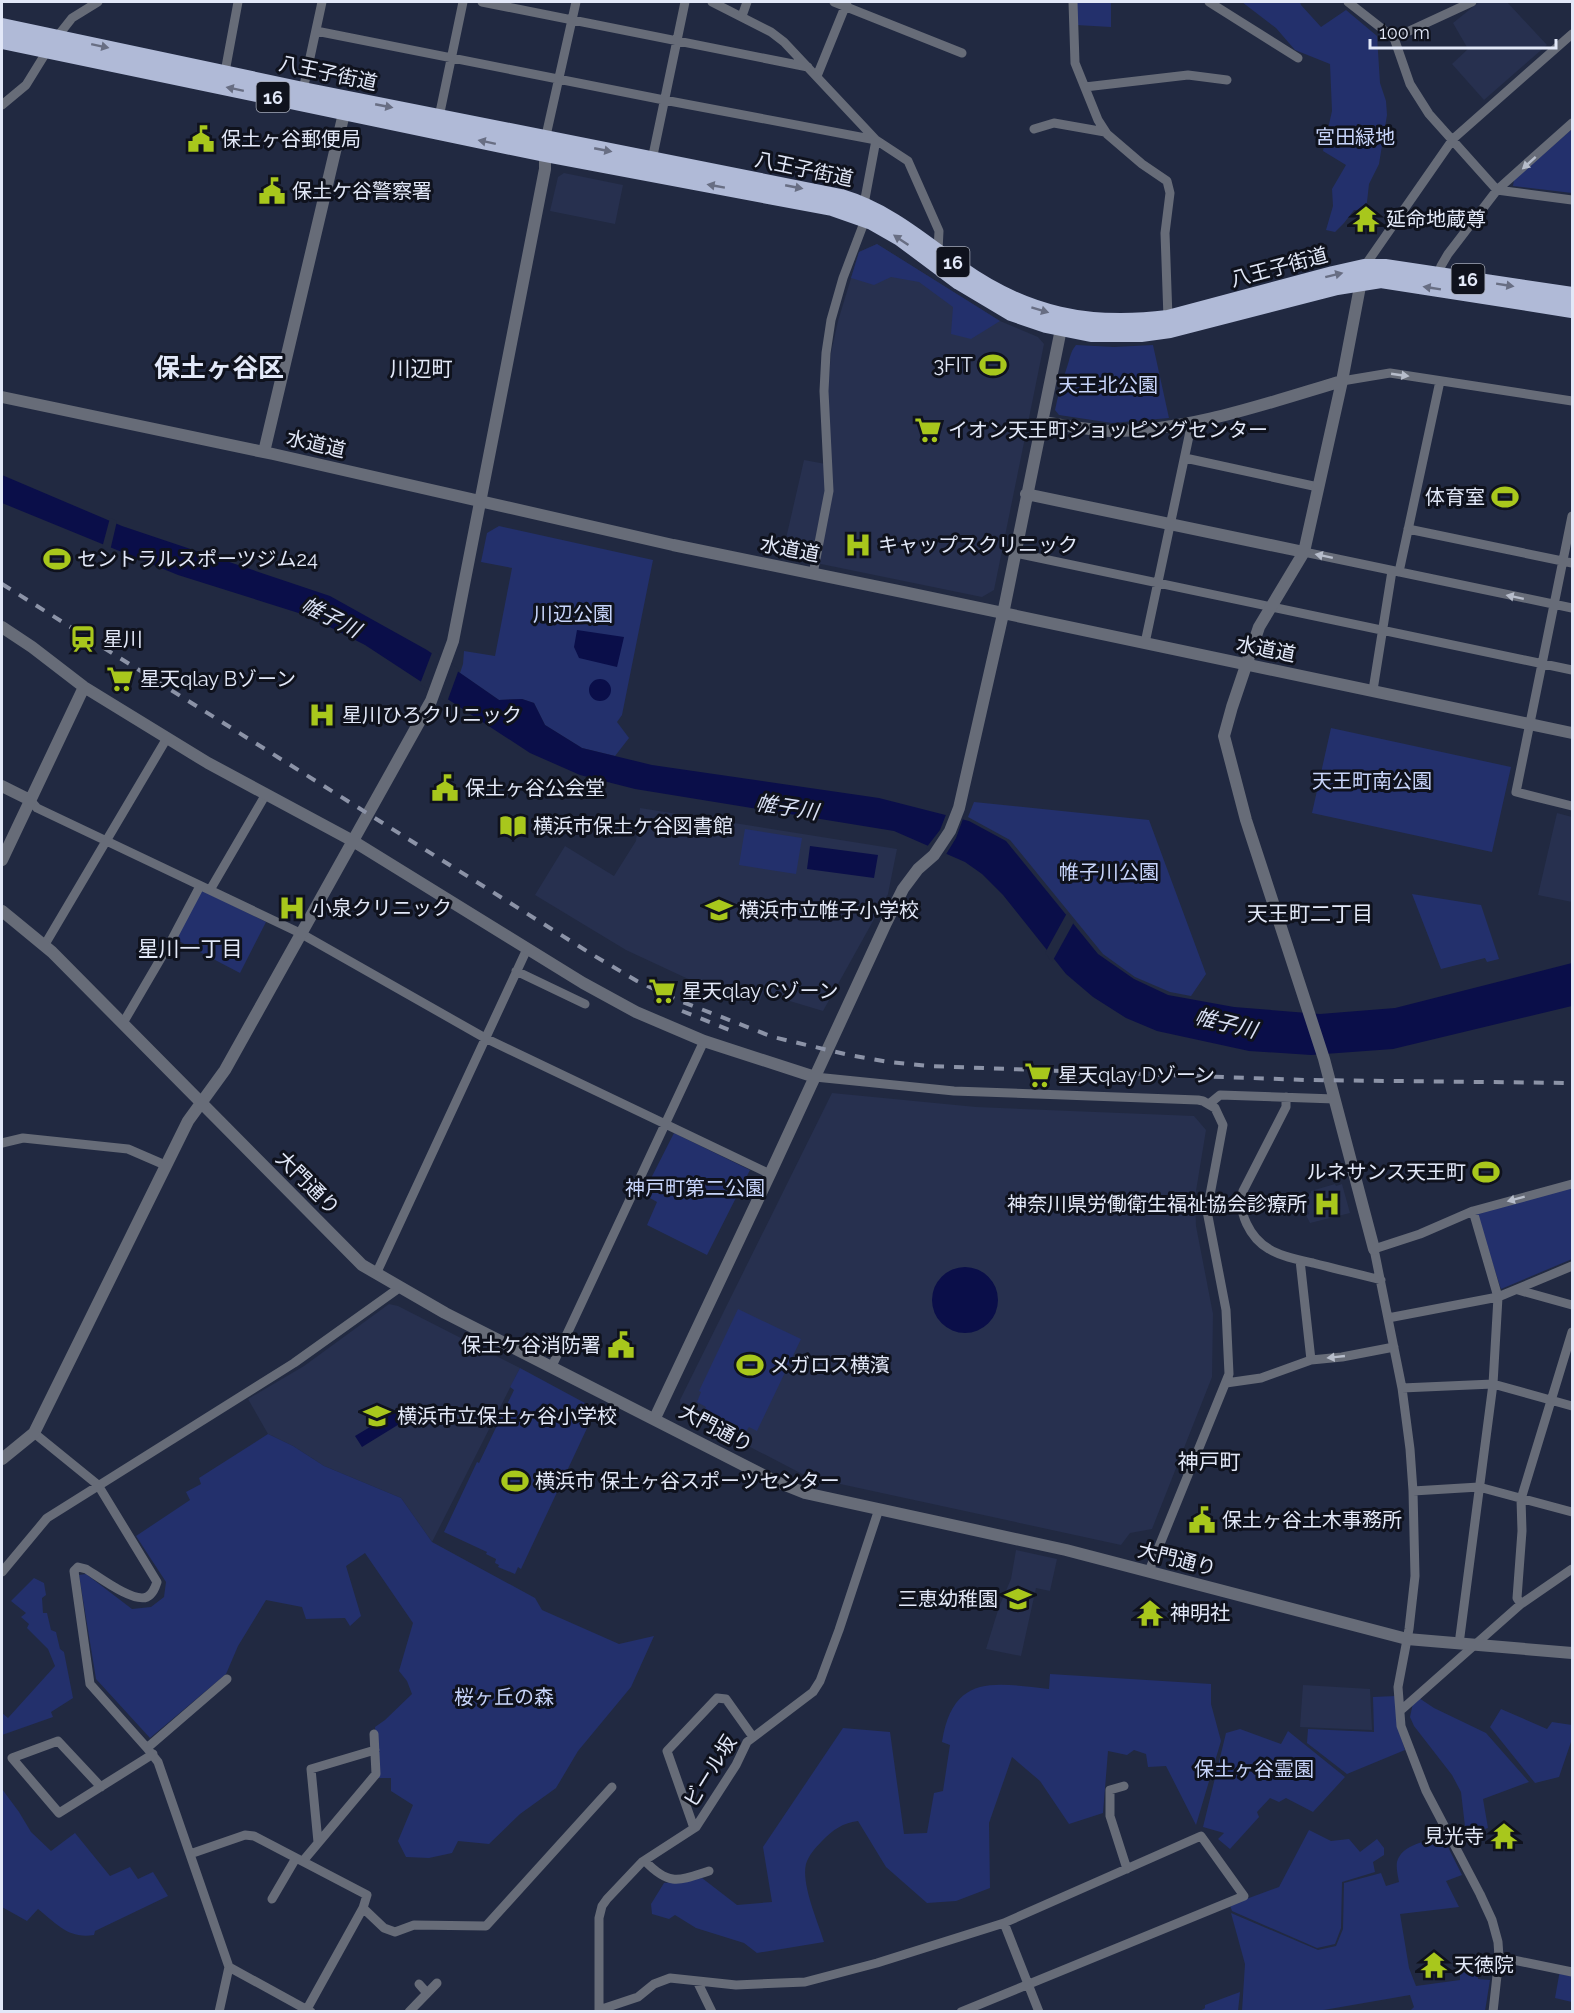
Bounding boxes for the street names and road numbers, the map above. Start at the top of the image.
street label: 八王子街道 [277,51,379,95]
road number: 16 [256,82,290,112]
street label: 八王子街道 [753,147,855,191]
street label: 八王子街道 [1228,242,1330,292]
road number: 16 [936,247,970,277]
road number: 16 [1452,264,1484,294]
street label: 水道道 [284,426,348,462]
street label: 水道道 [758,531,822,567]
street label: 水道道 [1234,631,1298,667]
street label: 大門通り [271,1146,345,1220]
street label: 大門通り [675,1399,757,1457]
street label: 大門通り [1135,1538,1219,1580]
street label: ビール坂 [679,1731,741,1811]

